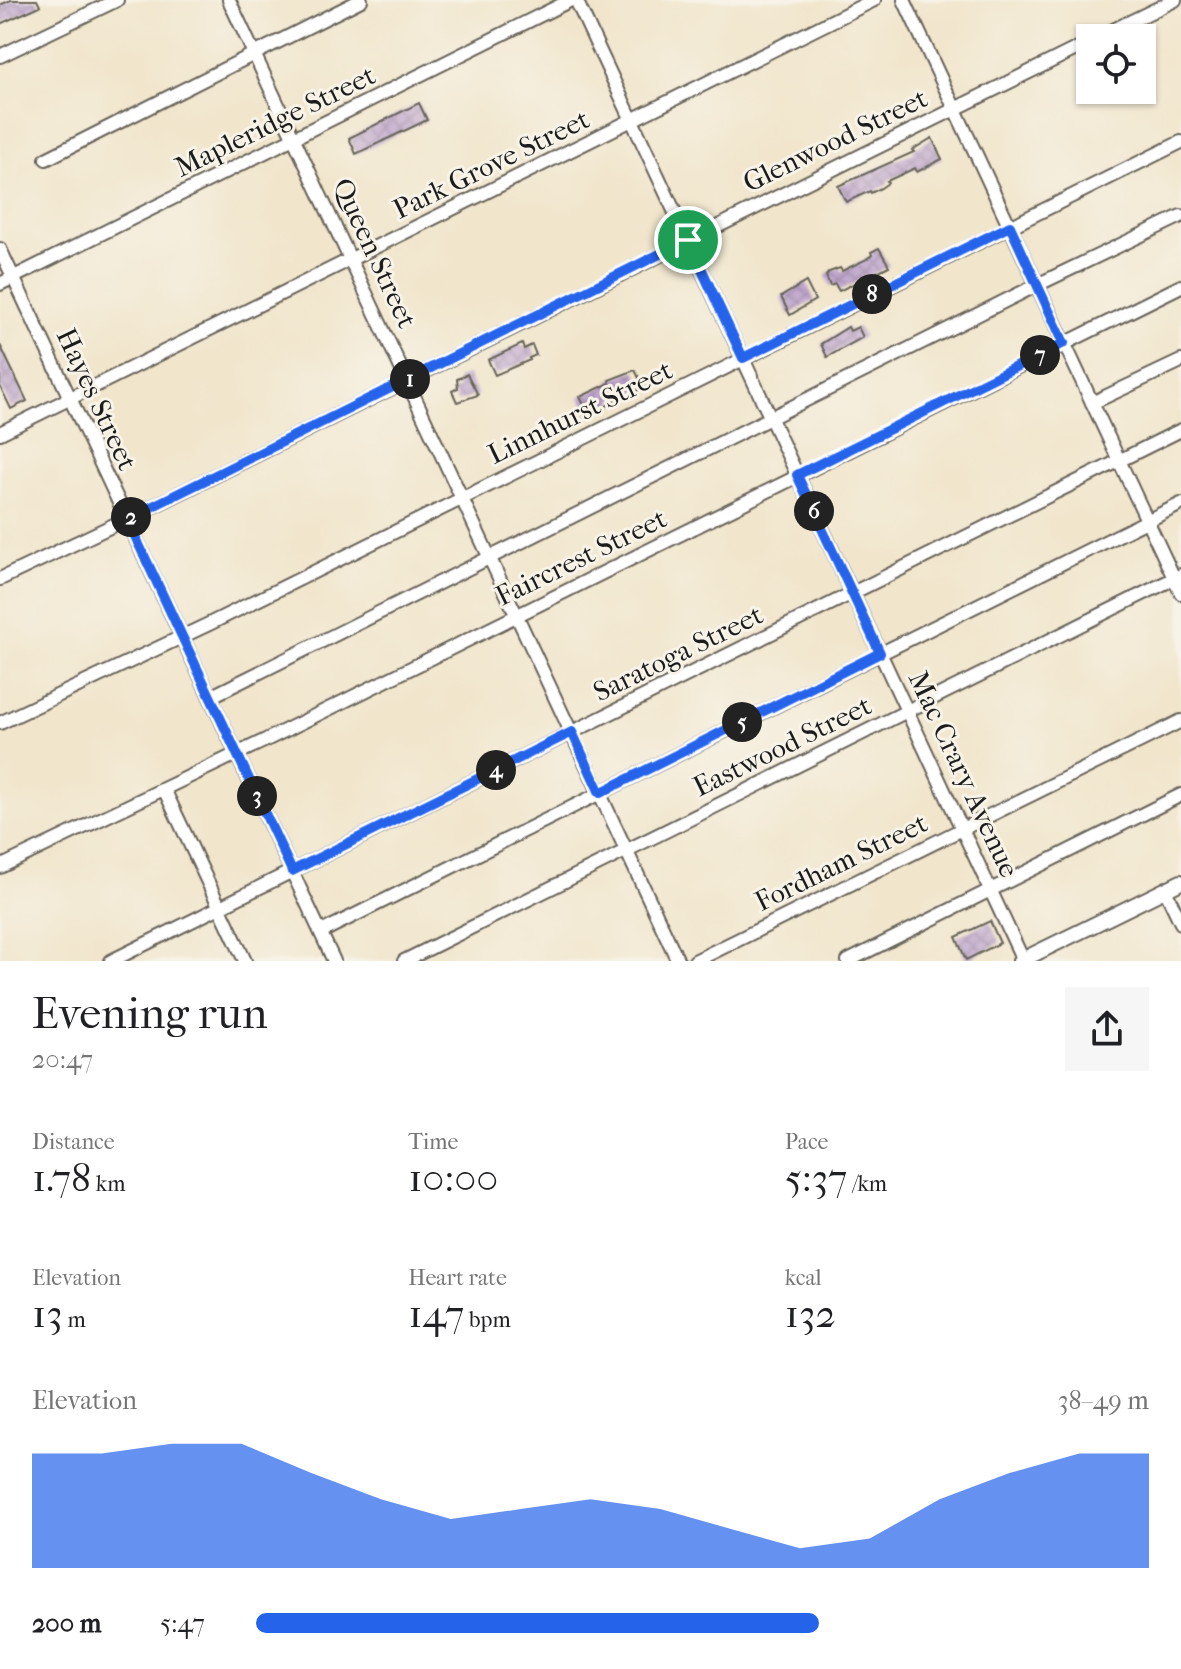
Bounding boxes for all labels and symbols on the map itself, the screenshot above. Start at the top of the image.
street label: Mapleridge Street [169,58,381,184]
street label: Glenwood Street [738,81,932,199]
street label: Park Grove Street [388,102,594,226]
street label: Queen Street [326,173,424,333]
pin [654,206,722,274]
pin: 8 [852,274,892,314]
street label: Hayes Street [50,323,144,475]
pin: 7 [1020,335,1060,375]
street label: Linnhurst Street [482,353,678,471]
pin: 1 [390,359,430,399]
pin: 6 [794,491,834,531]
pin: 2 [111,497,151,537]
street label: Faircrest Street [490,501,672,613]
street label: Saratoga Street [588,598,768,708]
street label: Mac Crary Avenue [902,666,1026,882]
street label: Eastwood Street [687,689,877,803]
pin: 5 [722,702,762,742]
pin: 4 [476,750,516,790]
pin: 3 [237,776,277,816]
street label: Fordham Street [749,806,933,918]

